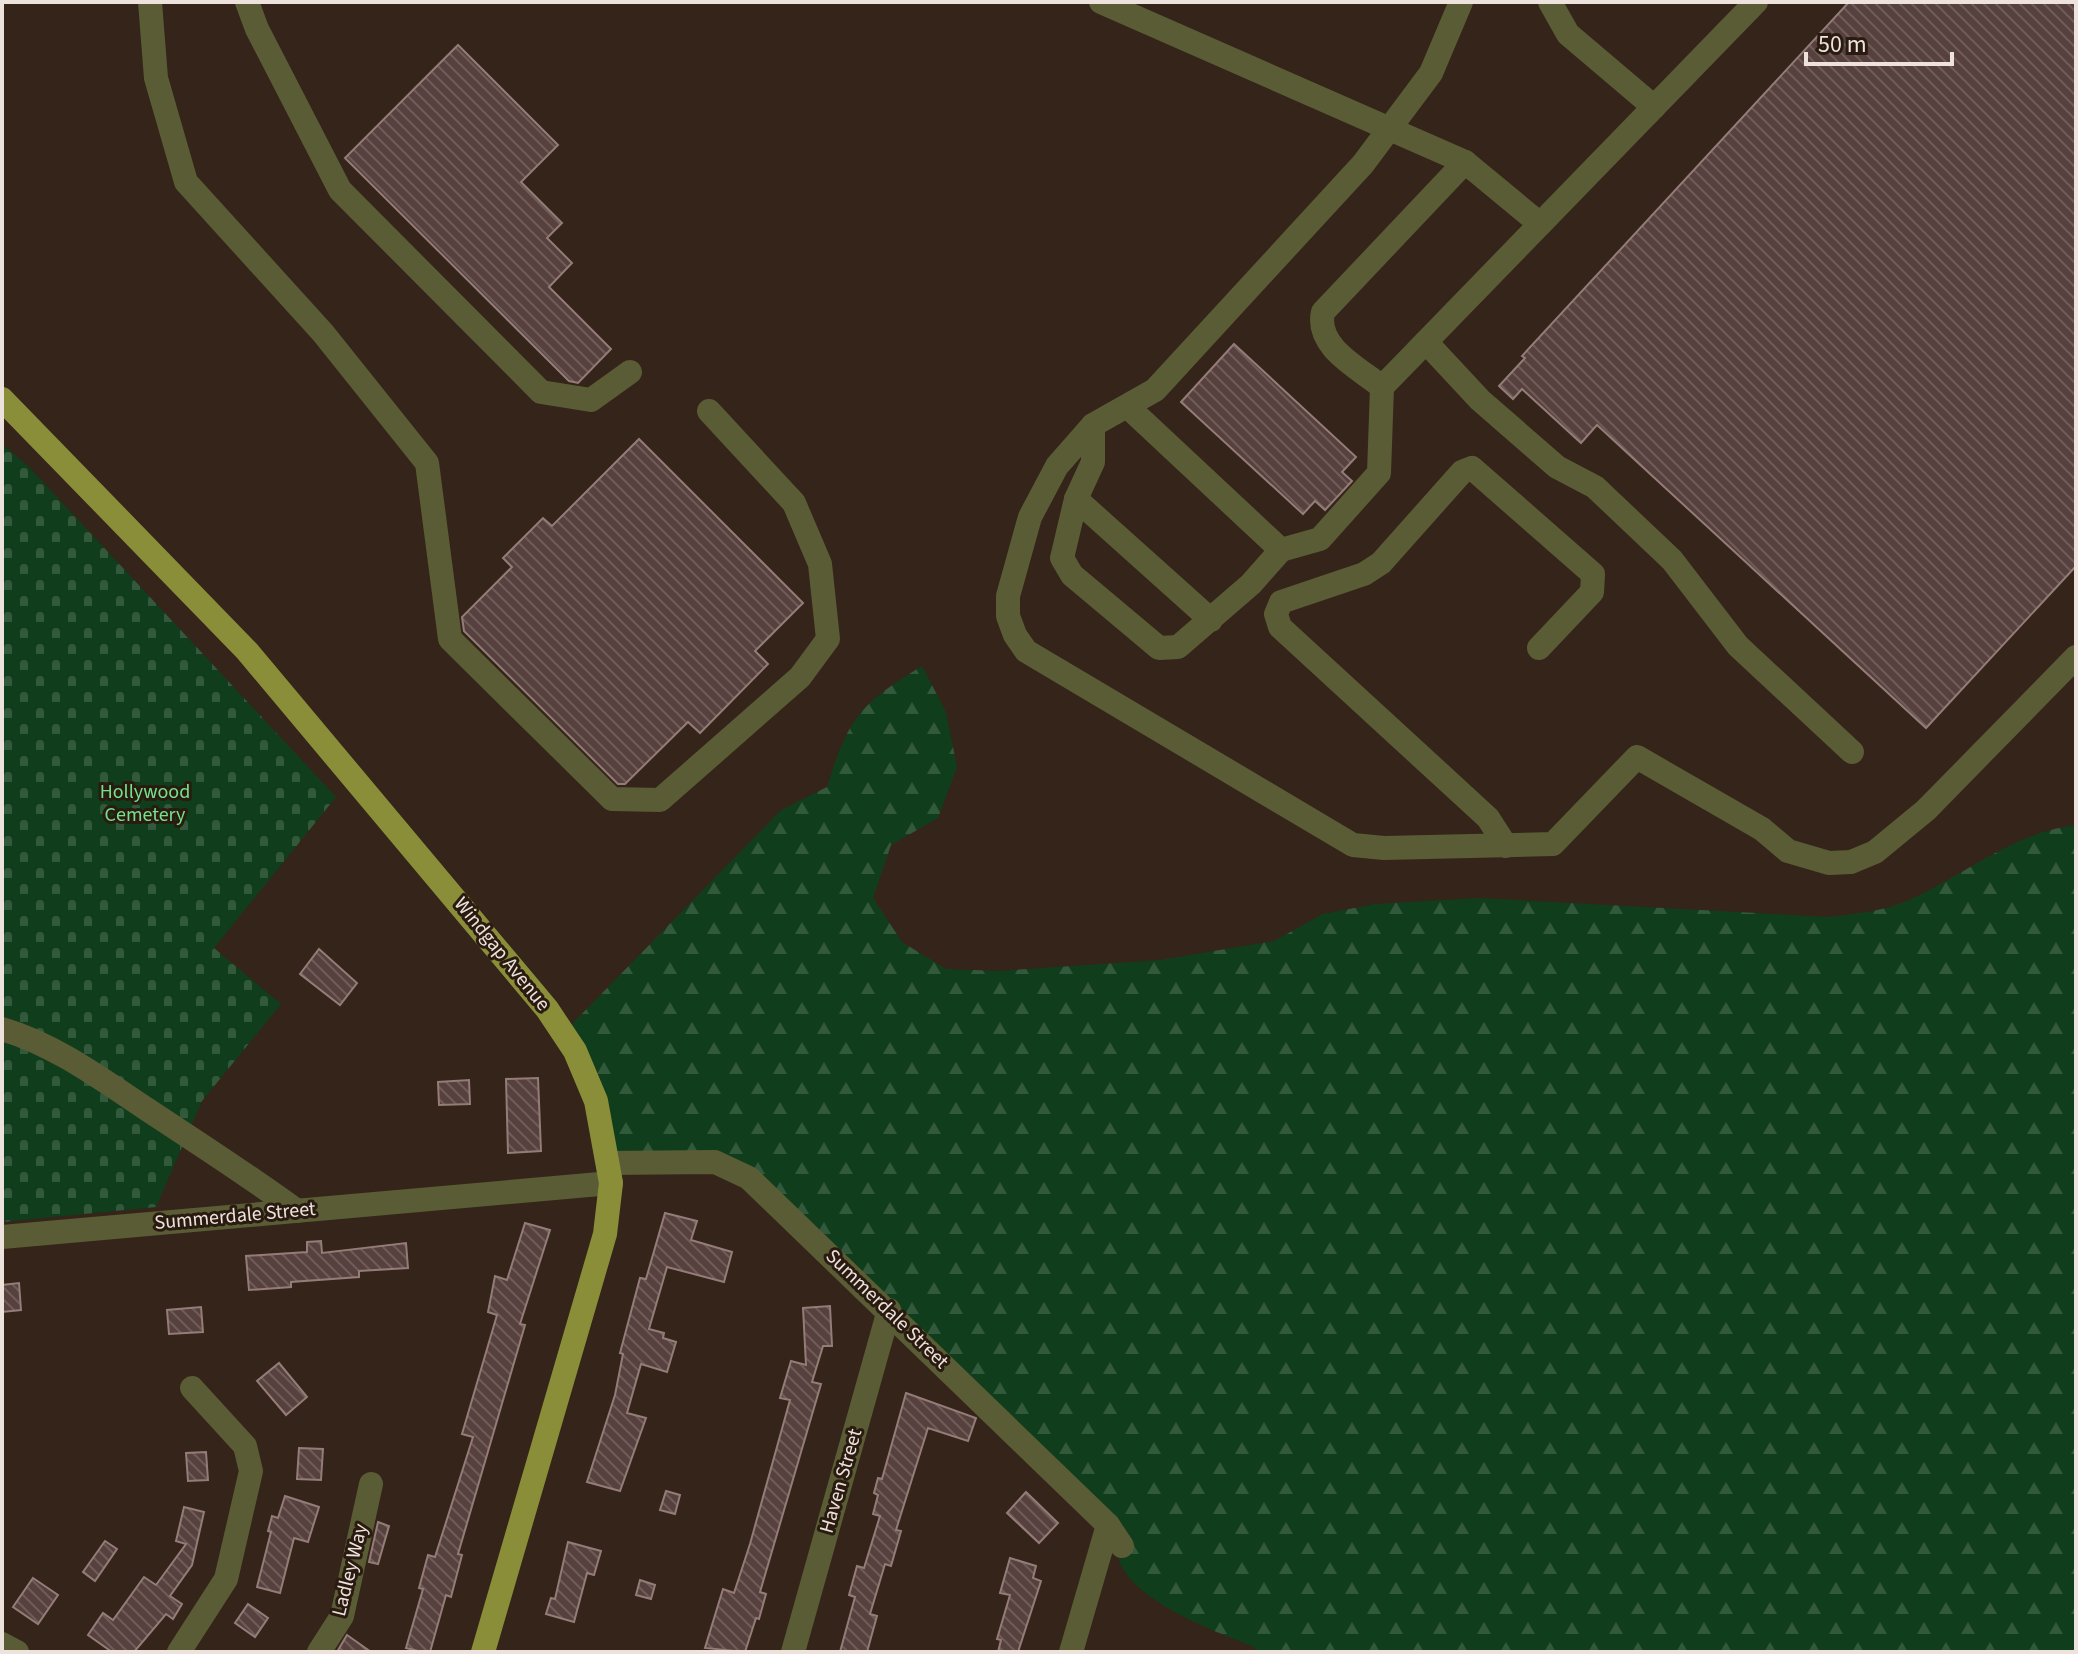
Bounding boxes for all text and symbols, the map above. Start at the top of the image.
scale bar [1806,16,1952,66]
text: 50 m [1818,27,1867,62]
park label: Hollywood Cemetery [100,778,190,829]
street label: Windgap Avenue [447,891,557,1017]
street label: Summerdale Street [153,1195,317,1237]
street label: Summerdale Street [819,1243,955,1375]
street label: Haven Street [813,1425,869,1536]
street label: Ladley Way [325,1520,375,1619]

